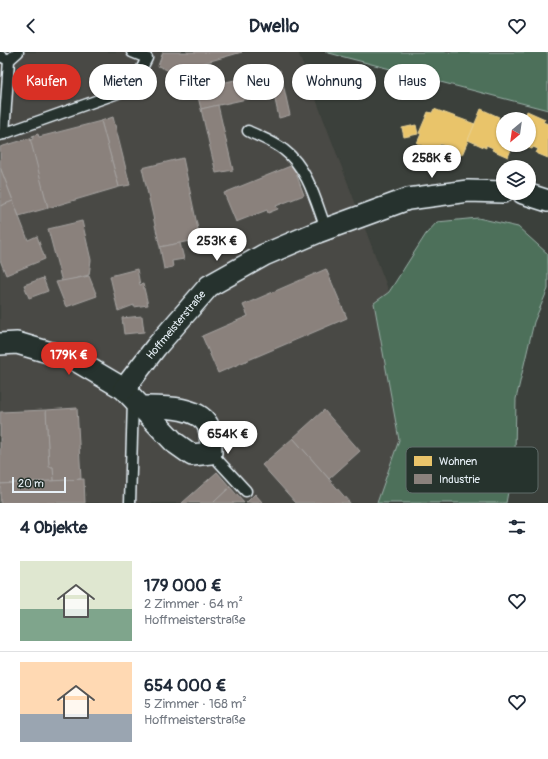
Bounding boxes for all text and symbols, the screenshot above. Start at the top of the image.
icon: back [20,15,42,37]
text: Dwello [249,15,299,38]
icon: heart [506,15,528,37]
chip: Kaufen [12,64,81,100]
chip: Mieten [89,64,157,100]
chip: Filter [165,64,225,100]
chip: Neu [233,64,284,100]
chip: Wohnung [292,64,376,100]
chip: Haus [384,64,440,100]
north arrow [496,112,536,152]
map controls [496,112,536,200]
pin: 258K € [399,145,465,179]
text: 258K € [412,150,452,166]
button: layers [496,160,536,200]
pin: 253K € [184,228,250,262]
text: 253K € [197,233,237,249]
street label: Hoffmeisterstraße [143,288,209,362]
pin: 179K € [36,342,102,376]
text: 179K € [50,347,88,363]
pin: 654K € [195,421,261,455]
text: 654K € [207,426,249,442]
legend [406,447,538,493]
text: Wohnen [439,455,477,468]
text: Industrie [439,473,480,486]
scale bar [12,475,66,494]
text: 20 m [18,477,44,490]
icon: filters [506,516,528,538]
text: 4 Objekte [20,517,87,538]
text: 179 000 € [144,575,222,596]
icon: home [52,577,100,625]
icon: heart [506,590,528,612]
text: 2 Zimmer · 64 m² [144,596,243,612]
text: Hoffmeisterstraße [144,612,245,628]
text: 654 000 € [144,675,226,696]
icon: home [52,678,100,726]
icon: heart [506,691,528,713]
text: 5 Zimmer · 168 m² [144,696,247,712]
text: Hoffmeisterstraße [144,712,245,728]

